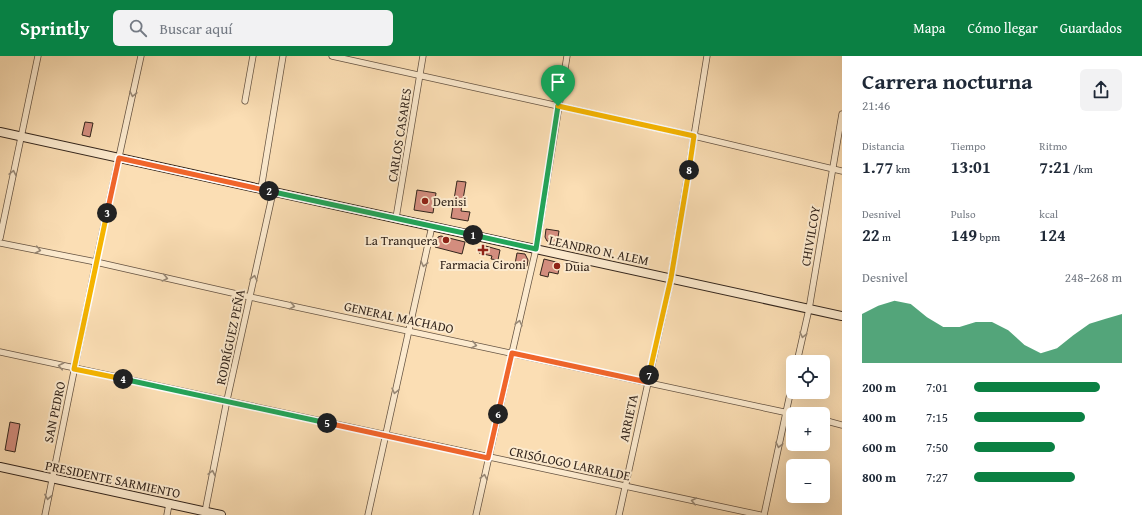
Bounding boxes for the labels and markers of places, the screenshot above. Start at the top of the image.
pin [541,65,575,106]
pin: 8 [679,160,699,180]
pin: 2 [259,181,279,201]
place label: Denisi [433,192,467,211]
marker: Denisi [420,196,430,206]
pin: 3 [97,203,117,223]
pin: 1 [463,225,483,245]
place label: La Tranquera [365,231,439,250]
marker: La Tranquera [441,235,451,245]
marker: Farmacia Cironi [478,245,488,255]
place label: Farmacia Cironi [440,255,526,274]
place label: Duia [565,257,591,276]
marker: Duia [552,261,562,271]
pin: 7 [639,365,659,385]
pin: 4 [113,369,133,389]
pin: 6 [488,404,508,424]
pin: 5 [317,413,337,433]

